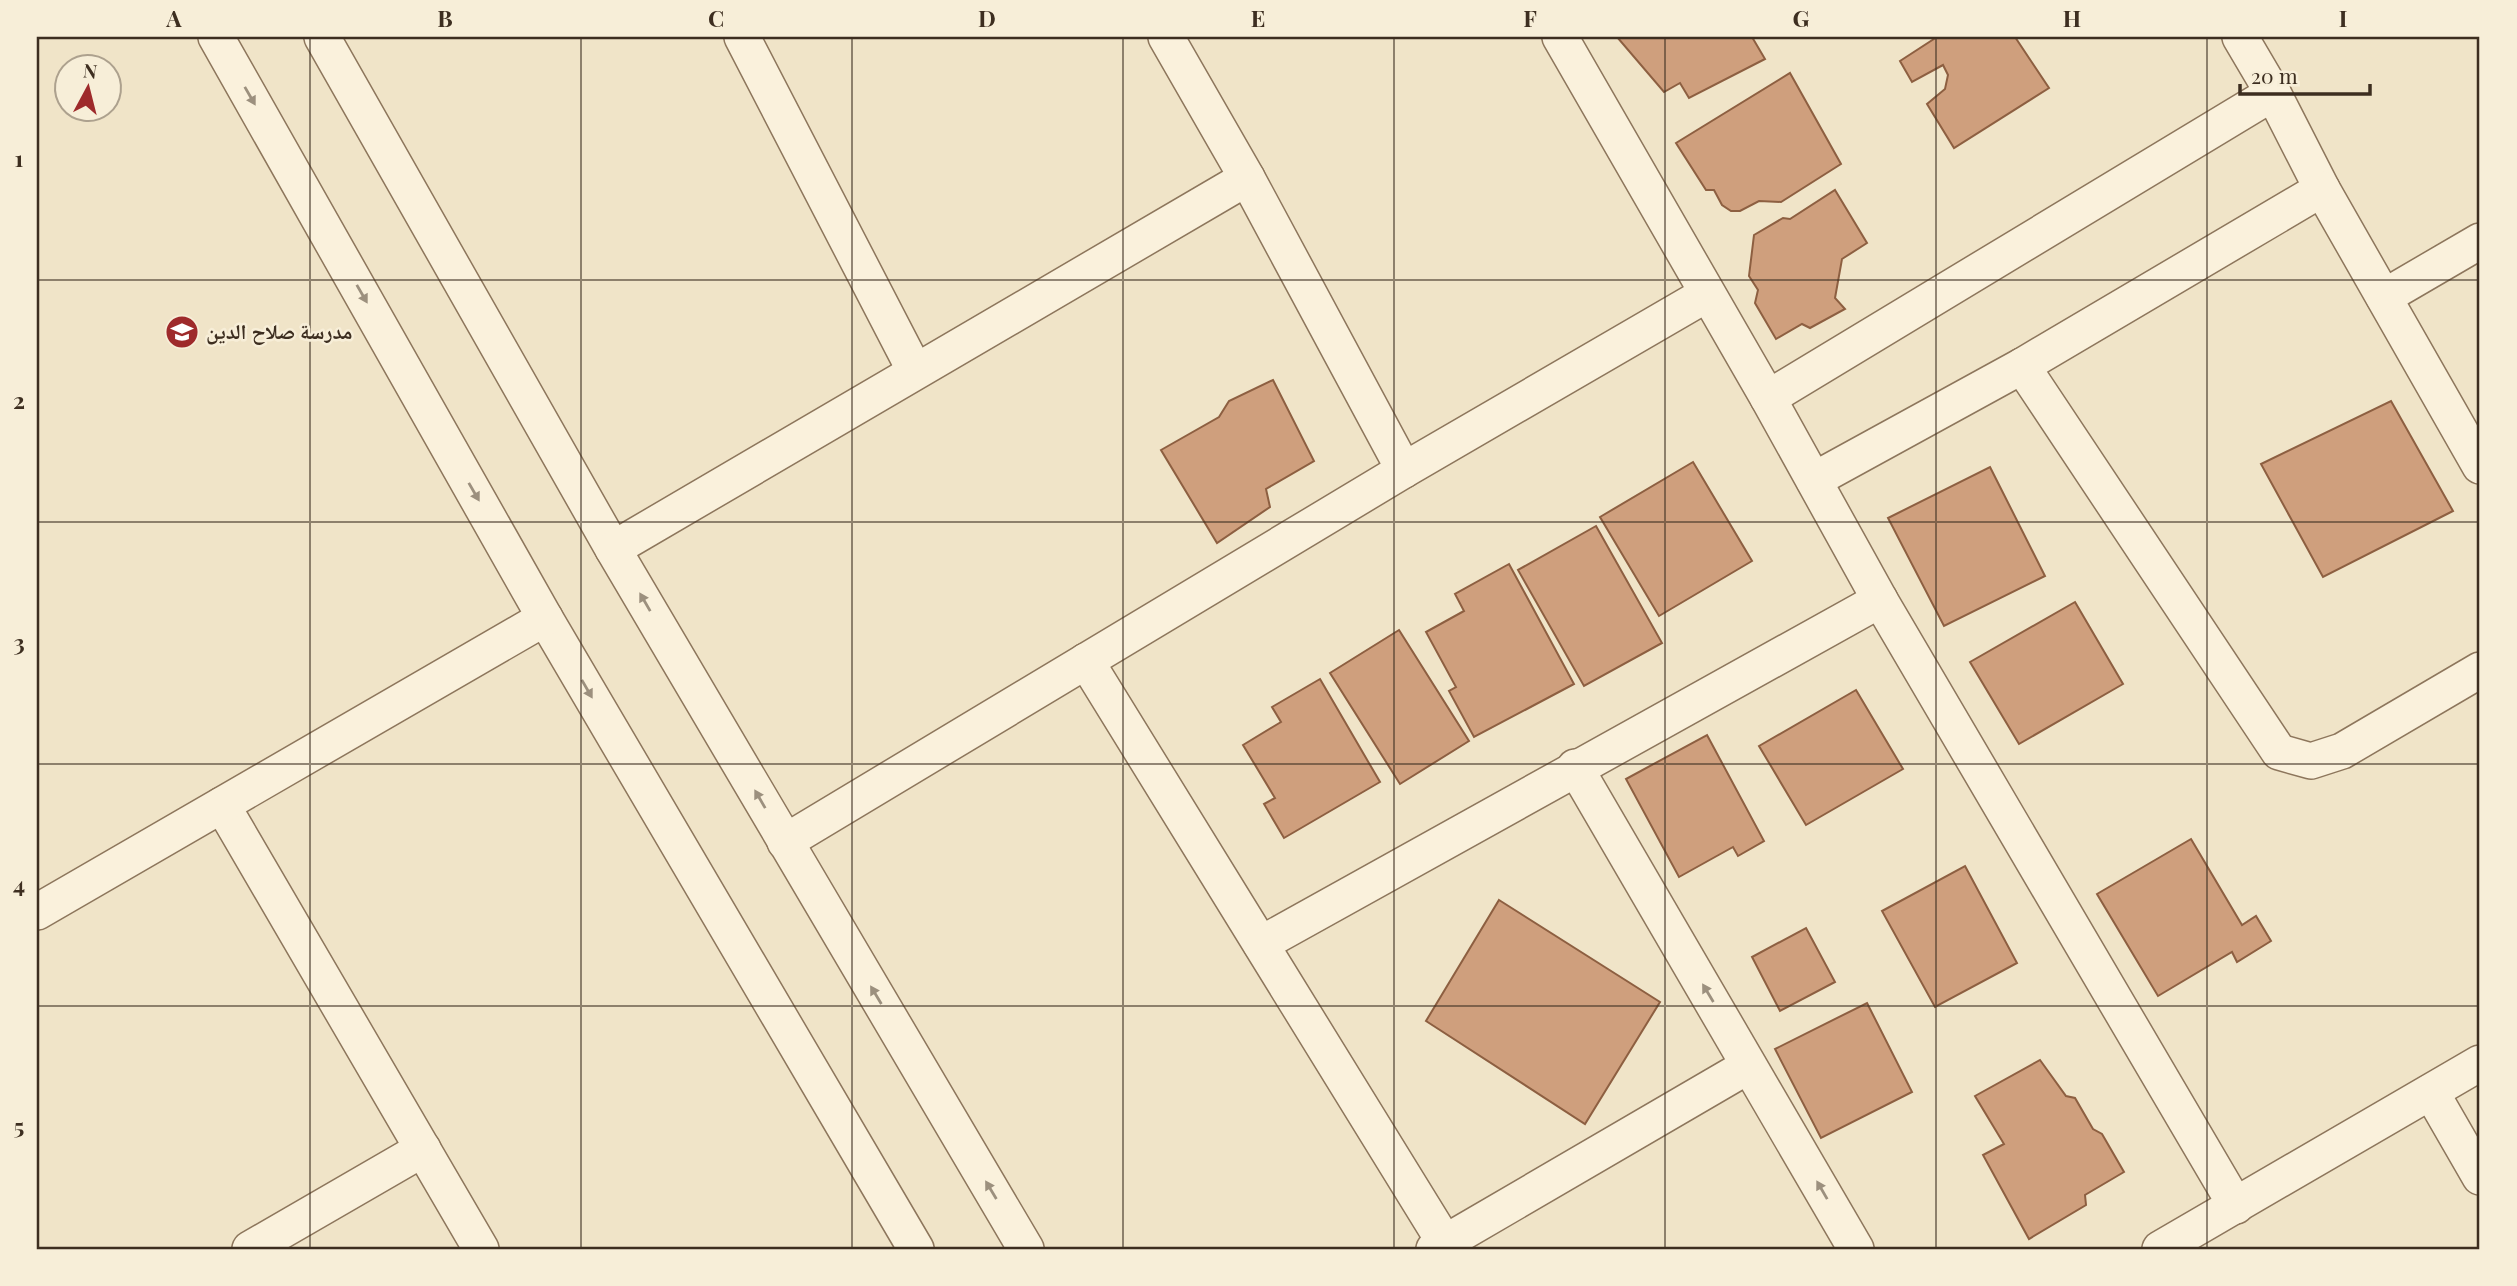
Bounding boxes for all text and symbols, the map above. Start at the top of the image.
text: A [165,2,182,33]
text: B [437,2,453,33]
text: C [708,2,724,33]
text: D [978,2,996,33]
text: E [1251,2,1265,33]
text: F [1523,2,1537,33]
text: G [1793,2,1810,33]
text: H [2063,2,2081,33]
text: I [2339,2,2347,33]
north arrow [52,52,122,122]
scale bar [2240,52,2370,96]
text: N [82,56,99,84]
text: 20 m [2251,61,2298,89]
one-way arrow [244,86,256,106]
text: 1 [15,142,24,173]
one-way arrow [356,284,368,304]
school or university icon: مدرسة صلاح الدين [163,313,201,351]
place label: مدرسة صلاح الدين [206,316,353,345]
text: 2 [13,384,25,415]
one-way arrow [468,482,480,502]
one-way arrow [638,593,651,612]
text: 3 [13,626,25,657]
one-way arrow [581,680,593,699]
one-way arrow [754,789,766,808]
text: 4 [13,868,25,899]
one-way arrow [1702,984,1715,1003]
one-way arrow [869,985,882,1004]
text: 5 [14,1110,24,1141]
one-way arrow [985,1181,997,1200]
one-way arrow [1815,1181,1828,1200]

